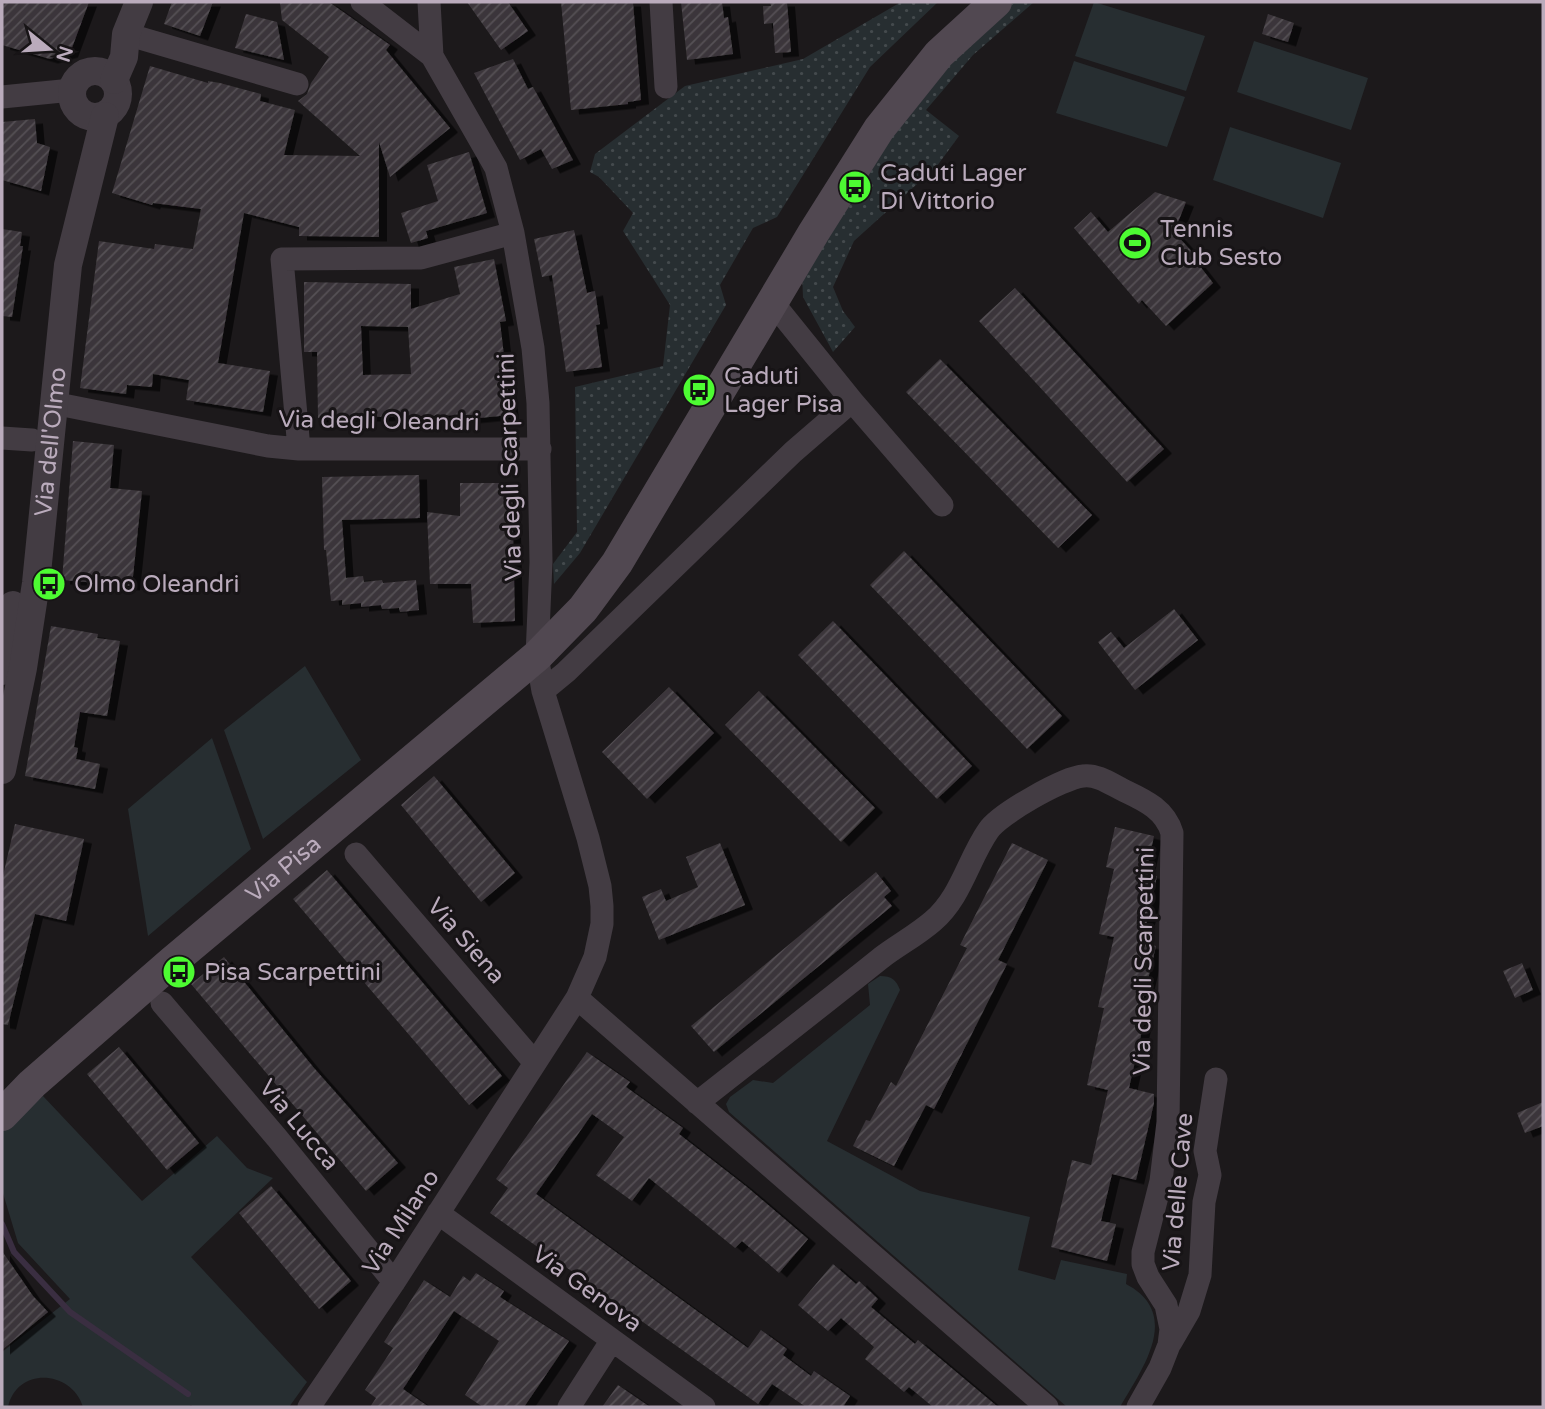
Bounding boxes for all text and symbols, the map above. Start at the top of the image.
north arrow [14,14,84,84]
text: N [51,43,77,65]
place label: Caduti Lager Di Vittorio [880,159,1027,216]
bus stop icon: Caduti Lager Di Vittorio [836,168,874,206]
place label: Tennis Club Sesto [1160,215,1282,272]
sports icon: Tennis Club Sesto [1116,224,1154,262]
street label: Via degli Scarpettini [492,353,528,581]
place label: Caduti Lager Pisa [724,362,842,419]
street label: Via dell'Olmo [28,366,72,518]
bus stop icon: Caduti Lager Pisa [680,371,718,409]
street label: Via degli Oleandri [278,405,480,437]
bus stop icon: Olmo Oleandri [30,565,68,603]
place label: Olmo Oleandri [74,570,239,599]
street label: Via Pisa [240,829,327,908]
street label: Via degli Scarpettini [1128,847,1160,1075]
street label: Via Siena [421,892,511,990]
bus stop icon: Pisa Scarpettini [160,953,198,991]
place label: Pisa Scarpettini [204,958,381,987]
street label: Via Lucca [253,1074,345,1176]
street label: Via delle Cave [1157,1112,1199,1272]
street label: Via Milano [356,1164,446,1280]
street label: Via Genova [526,1239,648,1339]

